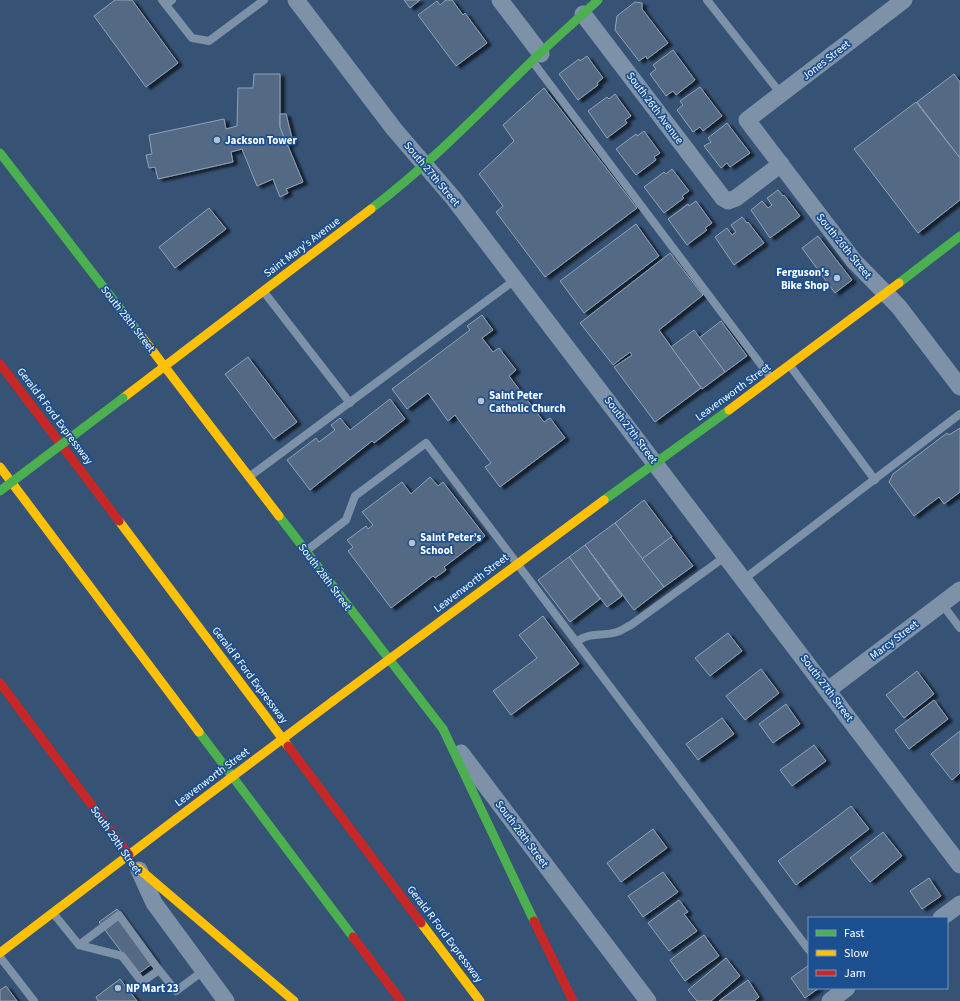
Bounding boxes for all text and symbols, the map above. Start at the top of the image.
street label: Jones Street [799,36,853,83]
street label: South 26th Avenue [623,69,687,147]
place label: Jackson Tower [225,133,297,148]
marker: Jackson Tower [212,135,222,145]
street label: South 27th Street [401,138,464,210]
street label: South 26th Street [813,210,875,282]
street label: Saint Mary's Avenue [261,213,344,281]
place label: Ferguson's Bike Shop [776,265,829,293]
marker: Ferguson's Bike Shop [832,273,842,283]
street label: South 28th Street [97,283,159,355]
street label: Leavenworth Street [692,359,774,424]
street label: Gerald R Ford Expressway [14,365,96,467]
place label: Saint Peter Catholic Church [489,388,566,416]
street label: South 27th Street [601,393,661,467]
marker: Saint Peter Catholic Church [476,396,486,406]
place label: Saint Peter’s School [420,530,482,558]
marker: Saint Peter’s School [407,538,417,548]
street label: South 28th Street [295,540,355,614]
street label: Leavenworth Street [431,550,512,616]
street label: Marcy Street [867,617,922,663]
street label: Gerald R Ford Expressway [209,624,291,726]
street label: South 27th Street [797,651,857,725]
street label: Leavenworth Street [172,744,253,810]
street label: South 28th Street [492,797,552,871]
street label: South 29th Street [87,803,145,877]
street label: Gerald R Ford Expressway [404,883,486,985]
legend [808,917,948,989]
text: Fast [844,925,864,942]
text: Slow [844,945,869,962]
text: Jam [844,965,866,982]
place label: NP Mart 23 [126,981,179,996]
marker: NP Mart 23 [113,983,123,993]

